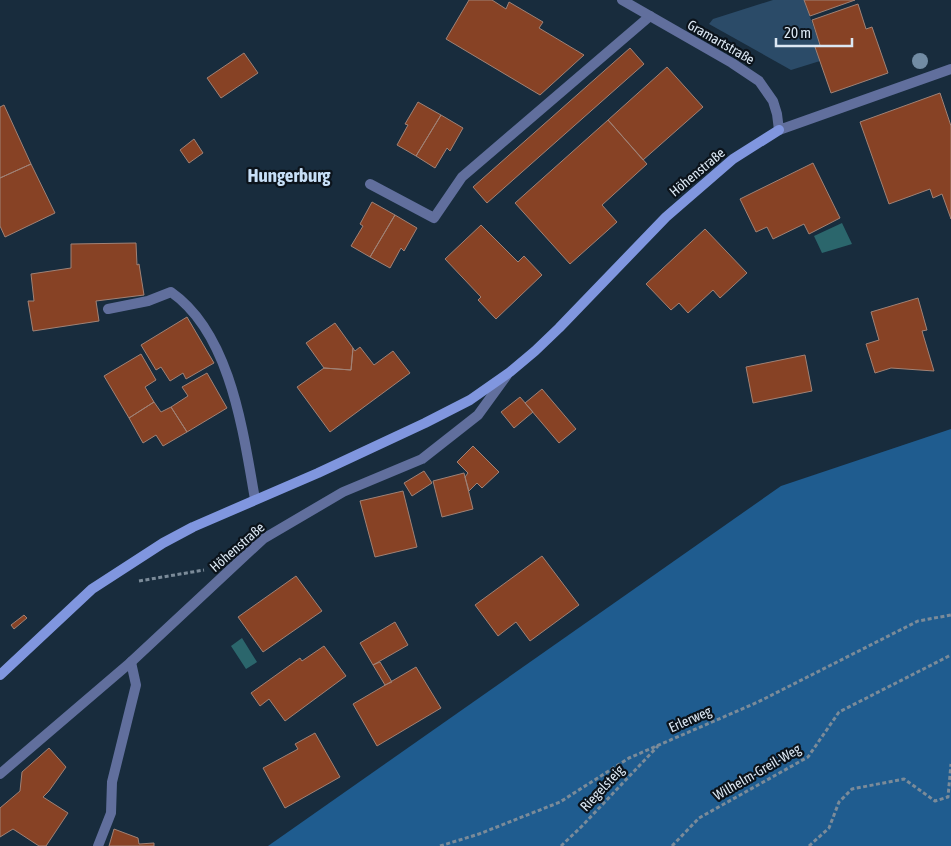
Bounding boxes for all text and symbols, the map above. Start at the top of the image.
scale bar [776,15,852,47]
street label: Gramartstraße [685,16,757,68]
text: 20 m [784,24,811,41]
street label: Höhenstraße [666,144,728,200]
district label: Hungerburg [248,164,331,186]
street label: Höhenstraße [206,519,268,575]
street label: Erlerweg [666,703,714,735]
street label: Wilhelm-Greil-Weg [711,741,803,803]
street label: Riegelsteig [577,762,627,814]

